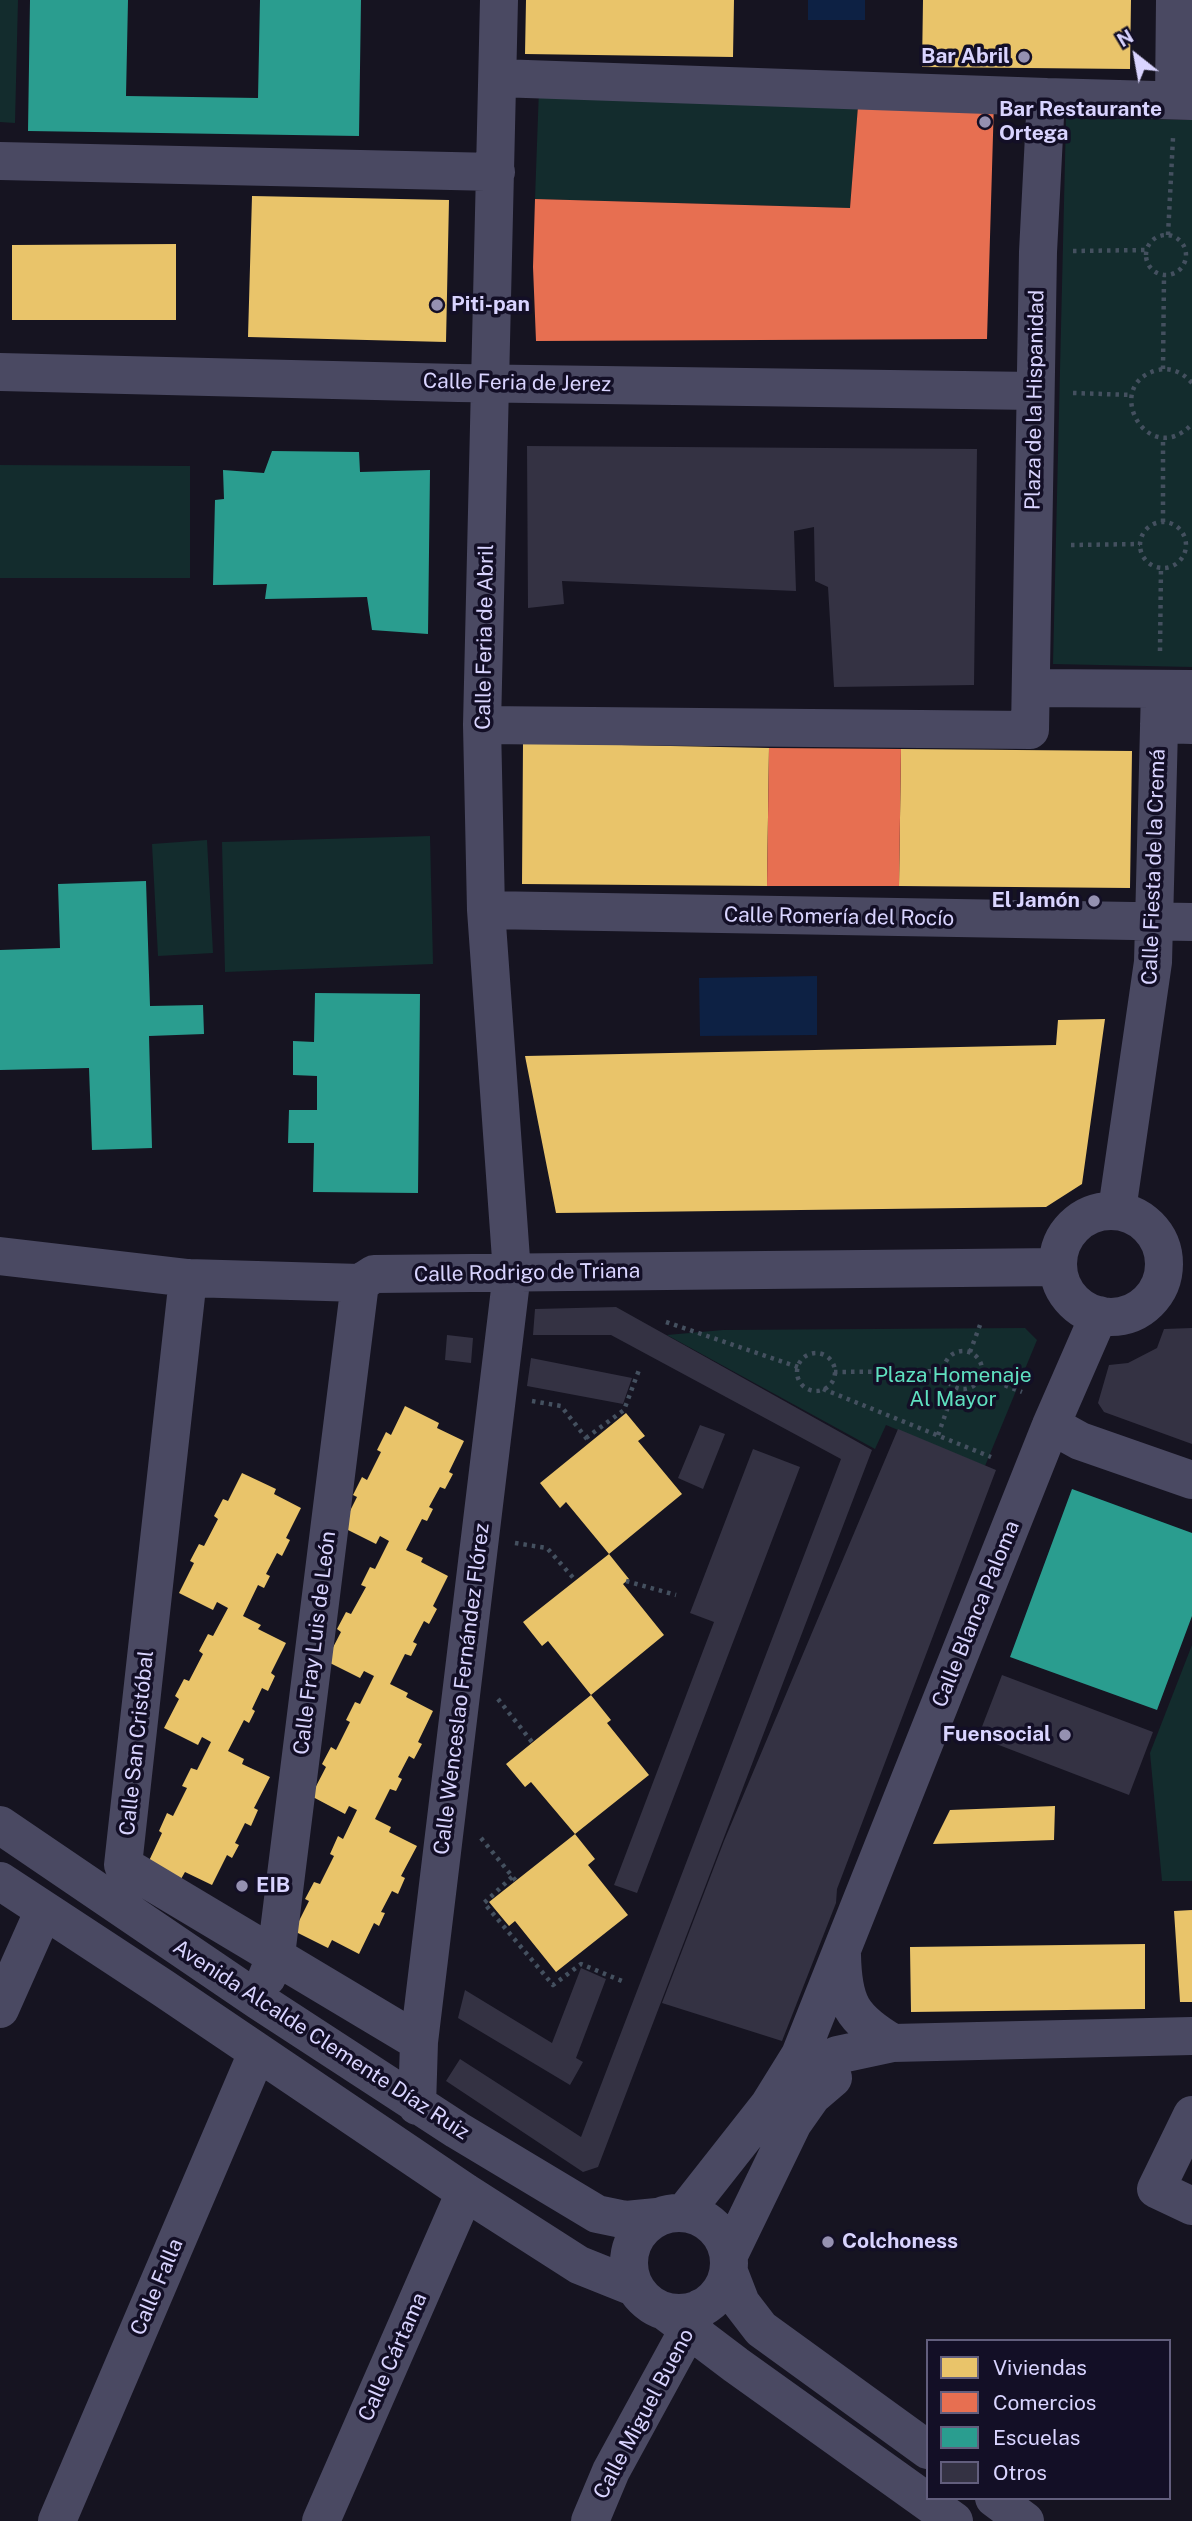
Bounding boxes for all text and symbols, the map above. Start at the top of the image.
north arrow [1101,21,1171,91]
text: N [1113,25,1137,51]
place label: Bar Abril [921,44,1010,70]
marker: Bar Abril [1016,49,1032,65]
place label: Bar Restaurante Ortega [999,97,1162,147]
marker: Bar Restaurante Ortega [977,114,993,130]
street label: Plaza de la Hispanidad [1020,290,1050,510]
place label: Piti-pan [451,292,530,318]
marker: Piti-pan [429,297,445,313]
street label: Calle Feria de Jerez [423,369,611,397]
street label: Calle Feria de Abril [471,544,499,730]
street label: Calle Fiesta de la Cremá [1137,749,1171,985]
place label: El Jamón [991,888,1080,914]
marker: El Jamón [1086,893,1102,909]
street label: Calle Romería del Rocío [724,902,954,932]
street label: Calle Rodrigo de Triana [414,1258,640,1288]
park label: Plaza Homenaje Al Mayor [874,1363,1032,1413]
street label: Calle Blanca Paloma [927,1517,1025,1711]
street label: Calle Wenceslao Fernández Flórez [429,1522,495,1856]
street label: Calle Fray Luis de León [289,1530,341,1756]
street label: Calle San Cristóbal [115,1649,159,1837]
place label: Fuensocial [942,1722,1051,1748]
marker: Fuensocial [1057,1727,1073,1743]
place label: EIB [256,1873,290,1899]
marker: EIB [234,1878,250,1894]
street label: Avenida Alcalde Clemente Díaz Ruiz [168,1935,474,2145]
place label: Colchoness [842,2229,958,2255]
marker: Colchoness [820,2234,836,2250]
street label: Calle Falla [125,2235,189,2339]
street label: Calle Cártama [353,2289,433,2425]
street label: Calle Miguel Bueno [589,2325,699,2503]
legend [926,2339,1171,2500]
text: Viviendas [993,2355,1087,2380]
text: Comercios [993,2390,1096,2415]
text: Escuelas [993,2425,1080,2450]
text: Otros [993,2460,1047,2485]

